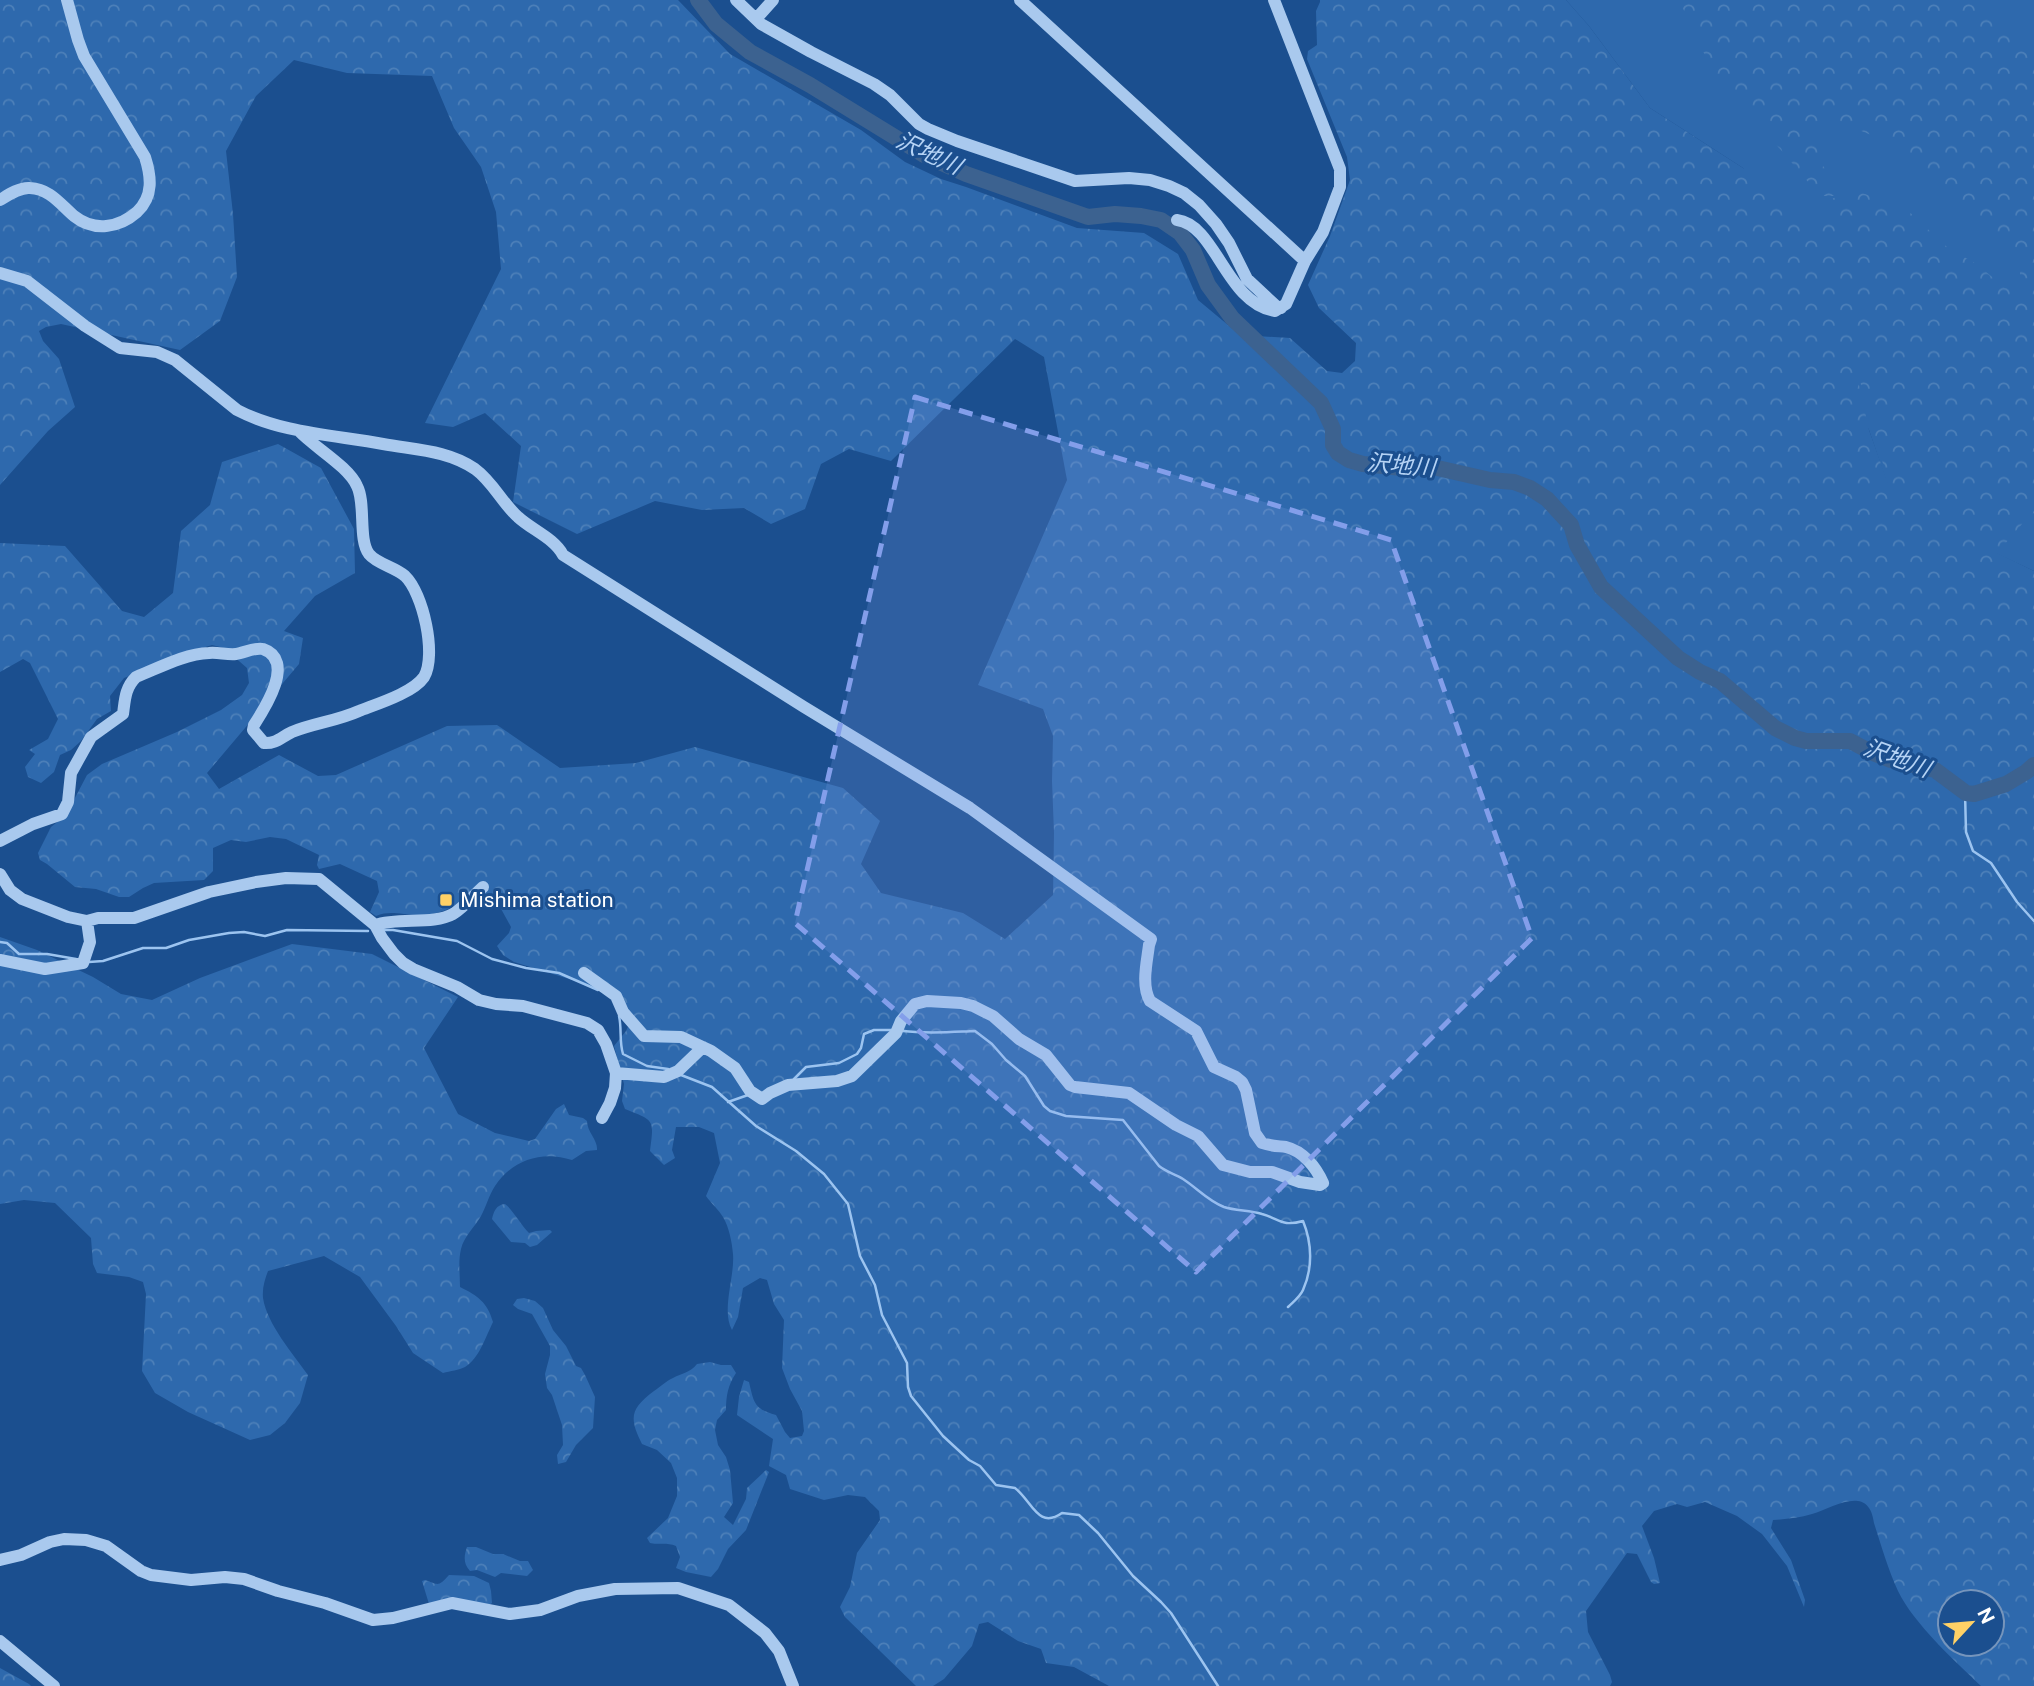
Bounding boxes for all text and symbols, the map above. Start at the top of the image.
water label: 沢地川 [892,126,969,181]
water label: 沢地川 [1365,448,1440,481]
water label: 沢地川 [1860,733,1937,783]
place label: Mishima station [460,887,614,912]
marker: Mishima station [438,892,454,908]
north arrow [1936,1588,2006,1658]
text: N [1973,1604,1999,1627]

